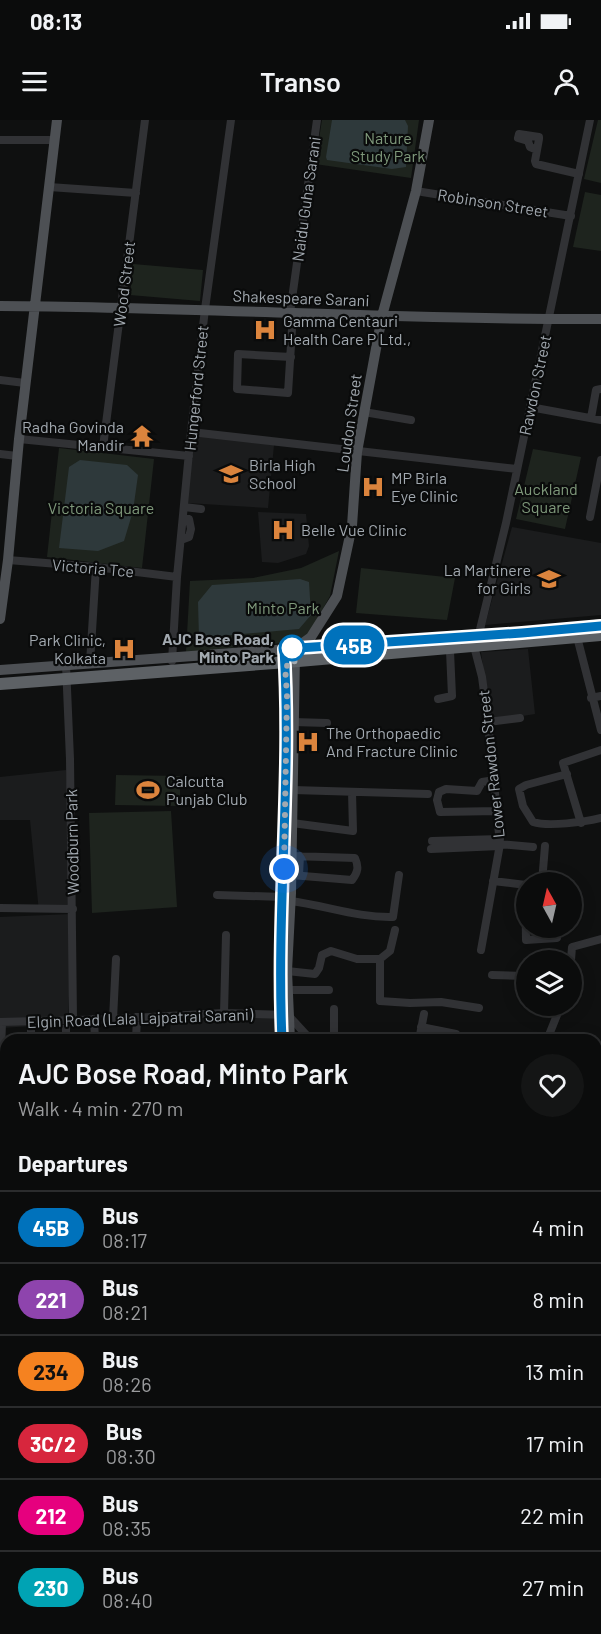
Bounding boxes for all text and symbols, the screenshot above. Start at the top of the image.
text: 08:13 [30,8,82,34]
icon: menu [18,65,51,98]
text: Transo [260,65,341,97]
icon: person [550,65,583,98]
park label: Nature Study Park [351,128,425,165]
street label: Naidu Guha Sarani [287,135,324,263]
street label: Robinson Street [436,184,550,221]
street label: Wood Street [109,240,138,328]
street label: Shakespeare Sarani [232,286,370,309]
place label: Gamma Centauri Health Care P Ltd., [283,311,411,348]
hospital icon: Gamma Centauri Health Care P Ltd., [252,317,278,343]
street label: Hungerford Street [179,324,212,452]
street label: Rawdon Street [515,333,554,437]
street label: Loudon Street [332,372,365,473]
place label: Radha Govinda Mandir [22,417,124,454]
temple icon: Radha Govinda Mandir [129,423,155,449]
place label: Birla High School [249,455,316,492]
school or university icon: Birla High School [218,461,244,487]
place label: MP Birla Eye Clinic [391,468,458,505]
hospital icon: MP Birla Eye Clinic [360,474,386,500]
park label: Auckland Square [514,479,578,516]
park label: Victoria Square [48,498,154,517]
hospital icon: Belle Vue Clinic [270,517,296,543]
place label: Belle Vue Clinic [301,520,407,539]
street label: Victoria Tce [51,554,135,581]
place label: La Martinere for Girls [444,560,531,597]
school or university icon: La Martinere for Girls [536,566,562,592]
park label: Minto Park [246,598,320,617]
line badge: 45B [320,626,388,664]
place label: AJC Bose Road, Minto Park [162,629,274,666]
place label: Park Clinic, Kolkata [29,630,106,667]
text: 45B [335,633,373,658]
marker: AJC Bose Road, Minto Park [279,635,305,661]
hospital icon: Park Clinic, Kolkata [111,636,137,662]
street label: Lower Rawdon Street [473,689,508,839]
place label: The Orthopaedic And Fracture Clinic [326,723,458,760]
hospital icon: The Orthopaedic And Fracture Clinic [295,729,321,755]
place label: Calcutta Punjab Club [166,771,247,808]
sports icon: Calcutta Punjab Club [135,777,161,803]
street label: Woodburn Park [61,789,82,895]
your location [269,854,299,884]
north arrow [516,872,582,938]
map controls [516,872,582,1016]
button: layers [516,950,582,1016]
street label: Elgin Road (Lala Lajpatrai Sarani) [27,1004,254,1031]
button: heart [521,1054,584,1117]
text: AJC Bose Road, Minto Park [18,1056,348,1090]
text: Walk · 4 min · 270 m [18,1096,183,1120]
text: Departures [18,1150,128,1176]
text: Bus [102,1202,139,1228]
text: 4 min [532,1214,584,1240]
text: 45B [32,1215,70,1240]
text: 08:17 [102,1228,147,1252]
text: Bus [102,1274,139,1300]
text: 8 min [532,1286,584,1312]
text: 221 [36,1287,66,1312]
text: 08:21 [102,1300,148,1324]
text: Bus [102,1346,139,1372]
text: 13 min [525,1358,584,1384]
text: 234 [33,1359,69,1384]
text: 08:26 [102,1372,152,1396]
text: Bus [106,1418,142,1444]
text: 17 min [526,1430,584,1456]
text: 3C/2 [30,1431,76,1456]
text: 08:30 [106,1444,156,1468]
text: Bus [102,1490,139,1516]
text: 22 min [520,1502,584,1528]
text: 212 [36,1503,66,1528]
text: 08:35 [102,1516,151,1540]
text: Bus [102,1562,139,1588]
text: 27 min [522,1574,584,1600]
text: 230 [34,1575,68,1600]
text: 08:40 [102,1588,153,1612]

